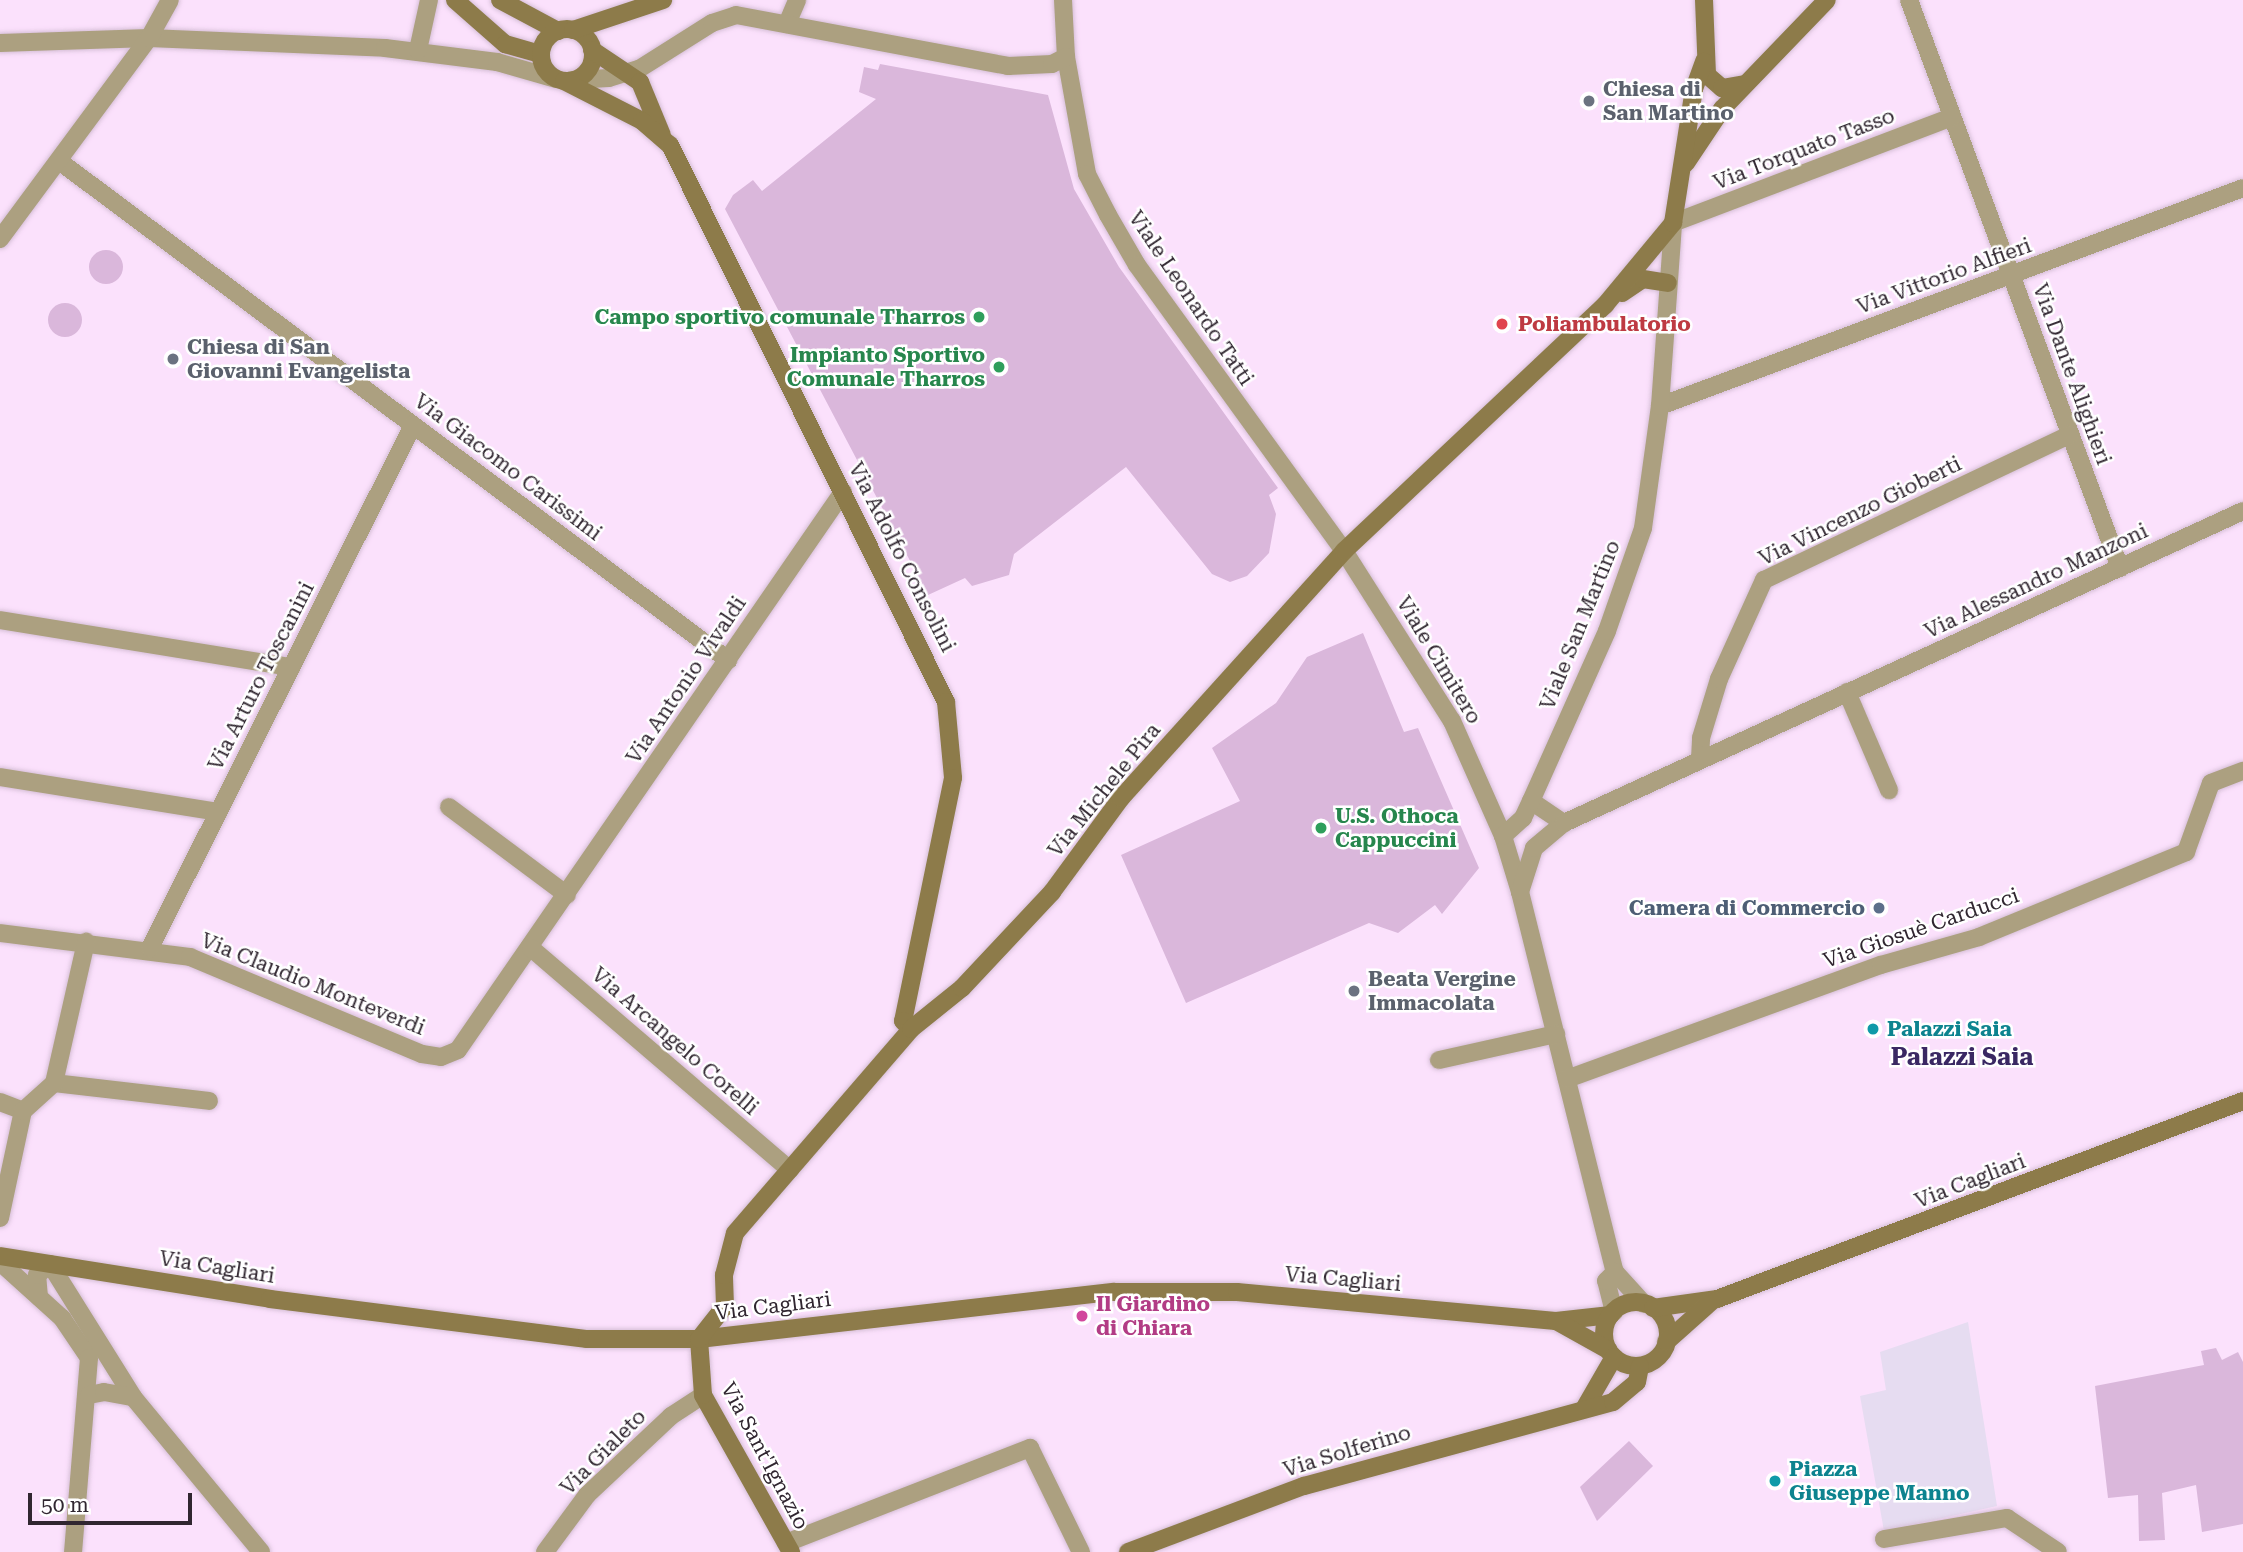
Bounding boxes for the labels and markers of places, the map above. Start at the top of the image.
place label: Chiesa di San Martino [1603,76,1734,126]
marker: Chiesa di San Martino [1581,93,1597,109]
place label: Campo sportivo comunale Tharros [595,304,965,330]
marker: Campo sportivo comunale Tharros [971,309,987,325]
place label: Poliambulatorio [1518,311,1691,337]
marker: Poliambulatorio [1492,314,1512,334]
place label: Chiesa di San Giovanni Evangelista [187,334,410,384]
place label: Impianto Sportivo Comunale Tharros [787,342,985,392]
marker: Chiesa di San Giovanni Evangelista [165,351,181,367]
marker: Impianto Sportivo Comunale Tharros [991,359,1007,375]
place label: U.S. Othoca Cappuccini [1335,803,1459,853]
marker: U.S. Othoca Cappuccini [1313,820,1329,836]
place label: Camera di Commercio [1629,895,1865,921]
marker: Camera di Commercio [1871,900,1887,916]
place label: Beata Vergine Immacolata [1368,966,1516,1016]
marker: Beata Vergine Immacolata [1346,983,1362,999]
place label: Palazzi Saia [1887,1016,2012,1042]
marker: Palazzi Saia [1865,1021,1881,1037]
place label: Il Giardino di Chiara [1096,1291,1210,1341]
marker: Il Giardino di Chiara [1074,1308,1090,1324]
place label: Piazza Giuseppe Manno [1789,1456,1970,1506]
marker: Piazza Giuseppe Manno [1767,1473,1783,1489]

